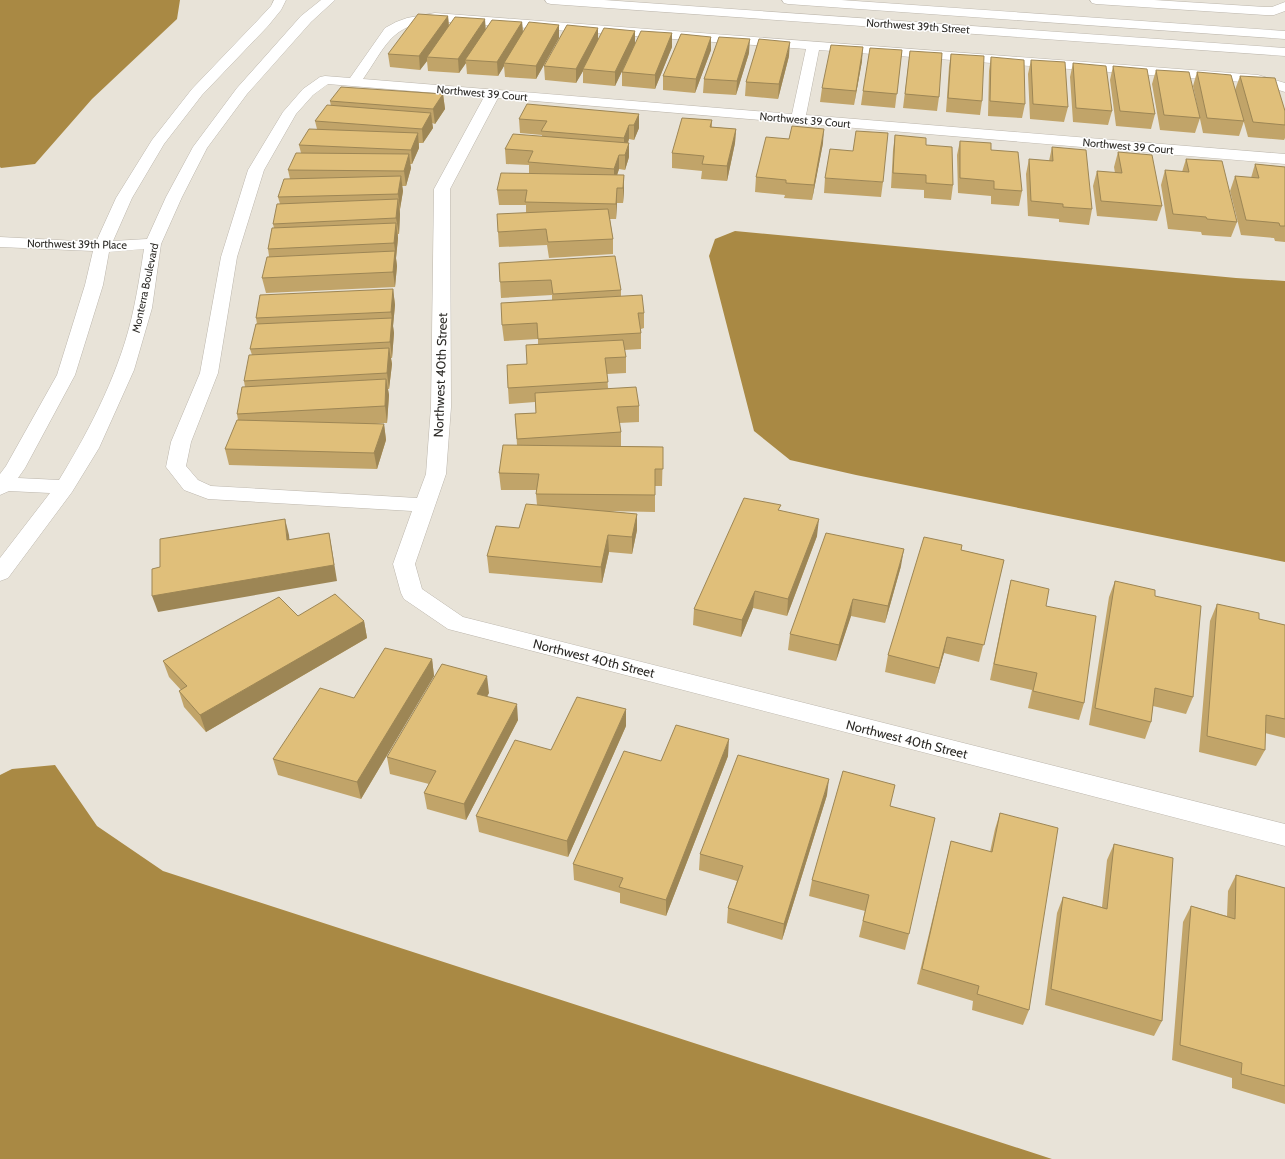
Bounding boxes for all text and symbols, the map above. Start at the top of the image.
street label: Northwest 39th Street [866,15,970,37]
street label: Northwest 39 Court [436,82,528,104]
street label: Northwest 39 Court [759,109,851,131]
street label: Northwest 39 Court [1082,135,1174,157]
street label: Northwest 39th Place [27,236,127,252]
street label: Monterra Boulevard [129,242,161,334]
street label: Northwest 40th Street [430,312,450,438]
street label: Northwest 40th Street [532,635,657,681]
street label: Northwest 40th Street [845,716,970,762]

